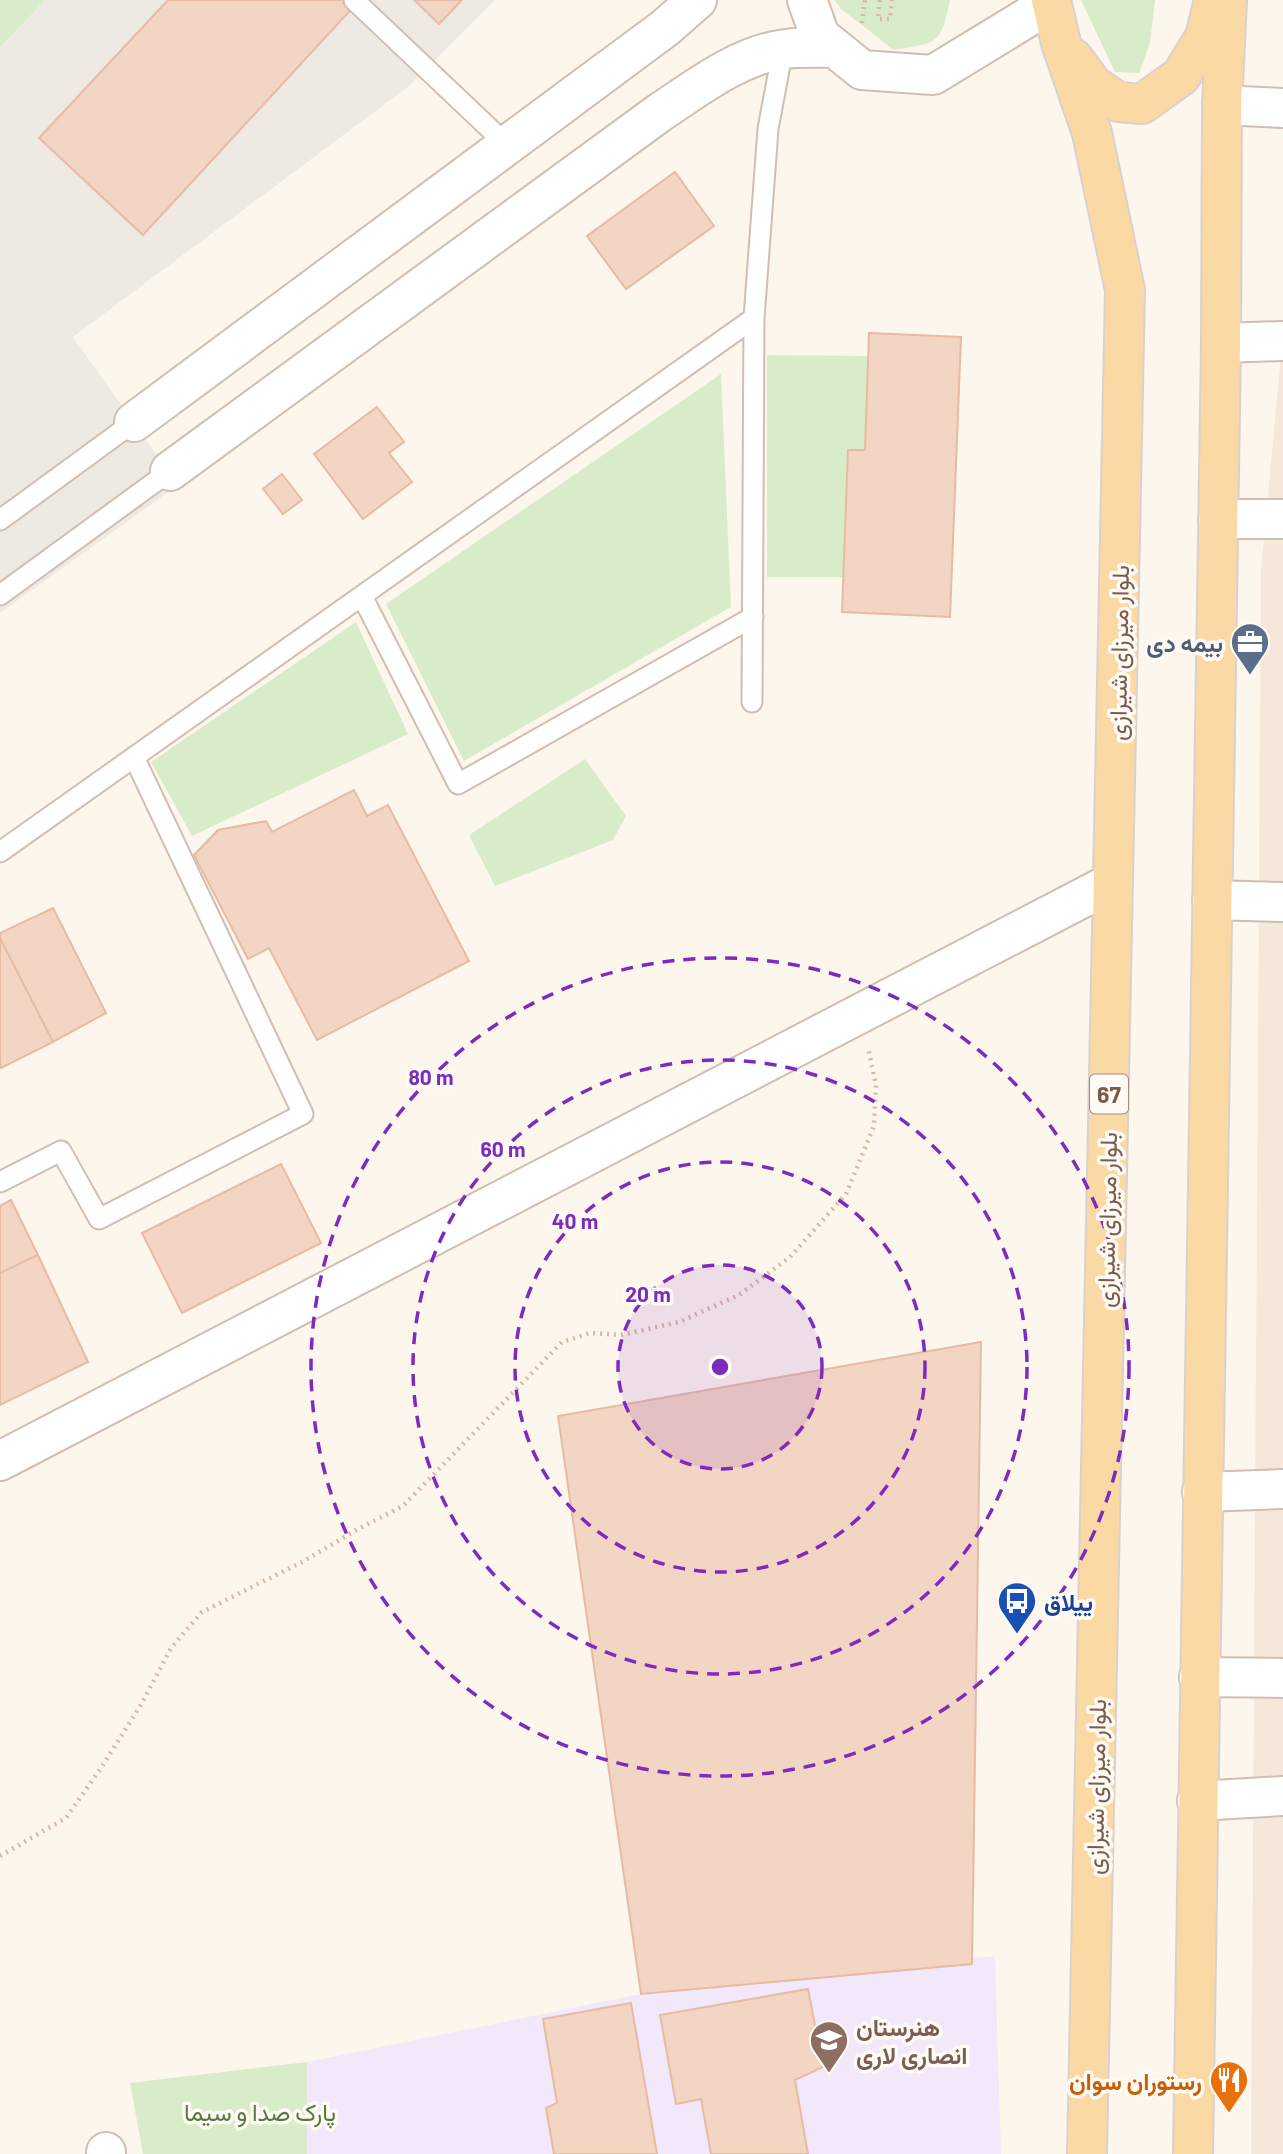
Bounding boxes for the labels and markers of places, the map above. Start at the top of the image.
office icon: بیمه دی [1229,621,1271,676]
place label: بیمه دی [1146,628,1223,658]
centre of rings [708,1355,732,1379]
bus stop icon: ییلاق [996,1580,1038,1635]
place label: ییلاق [1044,1587,1093,1617]
place label: هنرستان انصاری لاری [856,2012,968,2071]
school or university icon: هنرستان انصاری لاری [808,2019,850,2074]
restaurant icon: رستوران سوان [1208,2059,1250,2114]
place label: رستوران سوان [1069,2066,1202,2097]

